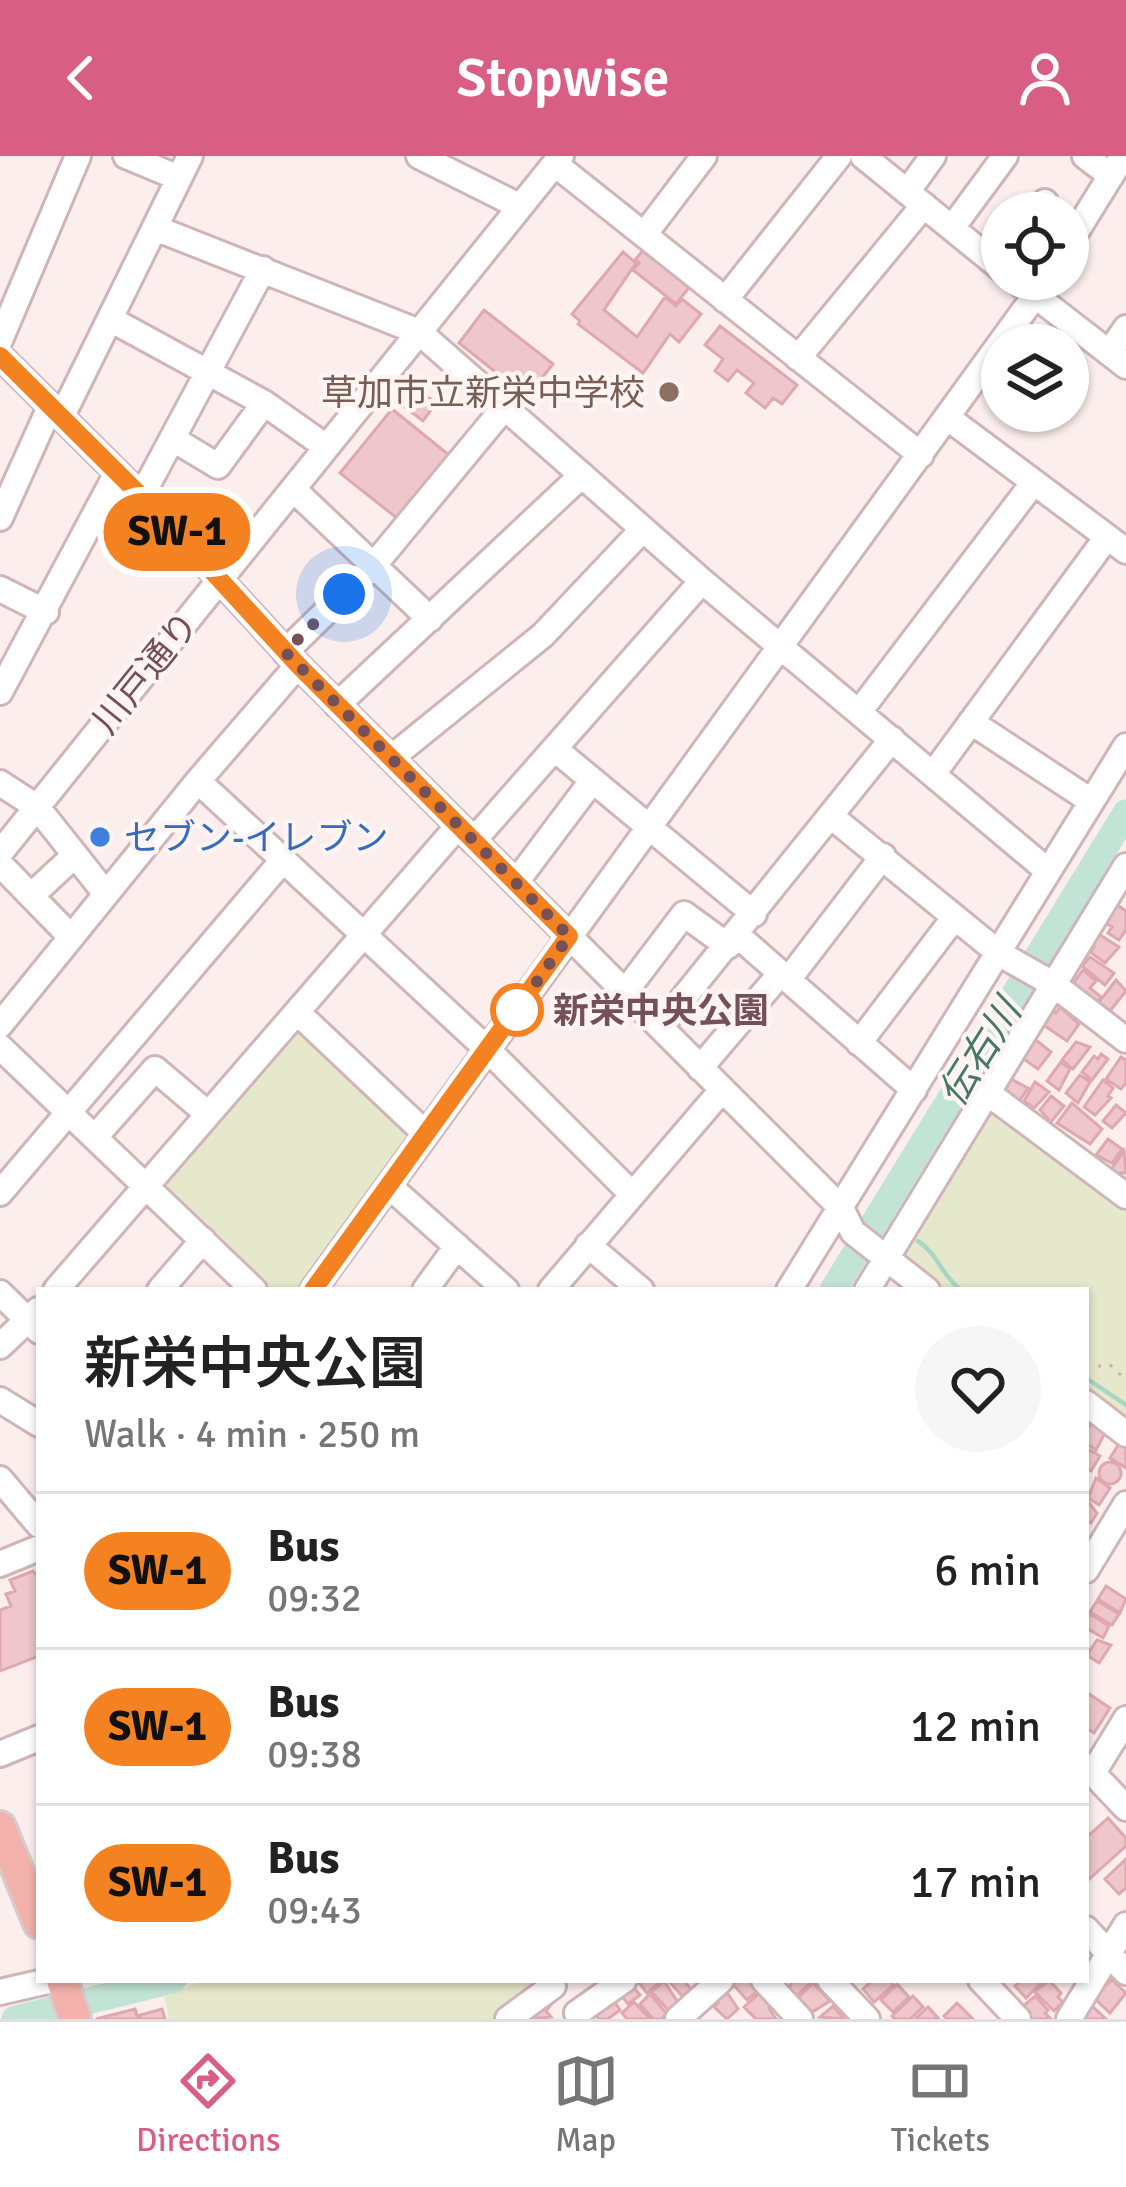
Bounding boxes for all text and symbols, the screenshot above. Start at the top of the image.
icon: back [48,45,114,111]
text: Stopwise [456,45,670,112]
icon: person [1012,45,1078,111]
map controls [981,192,1089,432]
button: locate [981,192,1089,300]
button: layers [981,324,1089,432]
place label: 草加市立新栄中学校 [321,371,645,416]
marker: 草加市立新栄中学校 [656,379,682,405]
line badge: SW-1 [93,493,261,571]
text: SW-1 [127,506,227,557]
your location [314,564,374,624]
street label: 川戸通り [83,603,209,743]
place label: セブン-イレブン [124,816,389,861]
marker: セブン-イレブン [87,824,113,850]
marker: 新栄中央公園 [492,985,542,1035]
water label: 伝右川 [928,987,1033,1115]
place label: 新栄中央公園 [553,989,769,1034]
button: heart [915,1326,1041,1452]
text: 新栄中央公園 [84,1329,426,1400]
text: Walk · 4 min · 250 m [84,1410,420,1458]
text: Bus [267,1519,339,1574]
text: 6 min [934,1543,1041,1598]
text: SW-1 [108,1545,207,1596]
text: 09:32 [267,1574,362,1622]
text: Bus [267,1675,339,1730]
text: 12 min [910,1699,1041,1754]
text: SW-1 [108,1701,207,1752]
text: 09:38 [267,1730,362,1778]
text: Bus [267,1831,339,1886]
text: 17 min [910,1855,1041,1910]
text: SW-1 [108,1857,207,1908]
text: 09:43 [267,1886,362,1934]
tab: Directions [136,2048,280,2161]
tab: Map [553,2048,619,2161]
tab: Tickets [891,2048,990,2161]

